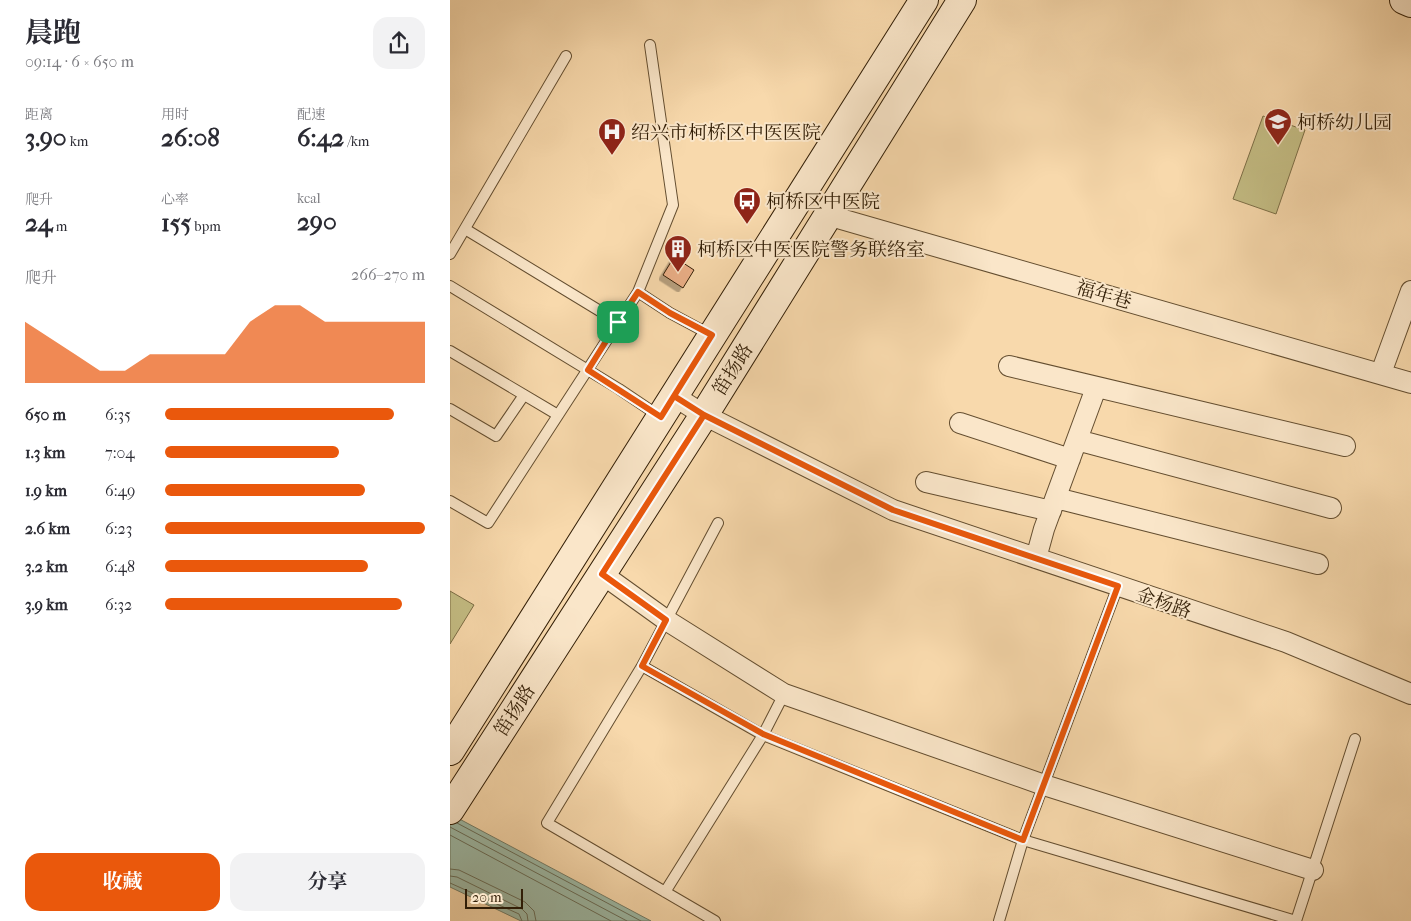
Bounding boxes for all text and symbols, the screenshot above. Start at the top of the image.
text: 晨跑 [25,16,81,49]
button: share [373,17,425,69]
text: 09:14 · 6 × 650 m [25,52,134,71]
text: 距离 [25,106,53,123]
text: 用时 [161,106,189,123]
text: 配速 [297,106,325,123]
school or university icon: 柯桥幼儿园 [1263,107,1293,146]
place label: 柯桥幼儿园 [1297,112,1392,134]
hospital icon: 绍兴市柯桥区中医医院 [597,117,627,156]
place label: 绍兴市柯桥区中医医院 [631,122,821,144]
text: 3.90 [25,123,67,152]
text: 26:08 [161,123,220,152]
text: 6:42 [297,123,344,152]
text: km [67,133,89,150]
text: /km [344,133,369,150]
bus stop icon: 柯桥区中医院 [732,186,762,225]
text: kcal [297,190,321,207]
text: 爬升 [25,191,53,208]
text: 心率 [161,191,189,208]
place label: 柯桥区中医院 [766,191,880,213]
text: 290 [297,207,337,236]
text: 24 [25,208,53,237]
text: 155 [161,208,191,237]
text: m [53,218,67,235]
text: bpm [191,218,221,235]
building icon: 柯桥区中医医院警务联络室 [663,234,693,273]
place label: 柯桥区中医医院警务联络室 [697,239,925,261]
text: 266–270 m [351,265,425,284]
text: 爬升 [25,268,57,287]
street label: 福年巷 [1073,277,1134,313]
pin [597,301,639,343]
icon: arrive [604,308,632,336]
street label: 笛扬路 [708,340,757,400]
text: 650 m [25,405,66,424]
text: 6:35 [105,405,131,424]
text: 1.3 km [25,443,65,462]
text: 7:04 [105,443,135,462]
text: 1.9 km [25,481,67,500]
text: 6:49 [105,481,135,500]
text: 2.6 km [25,519,70,538]
text: 6:23 [105,519,132,538]
text: 3.2 km [25,557,68,576]
text: 6:48 [105,557,135,576]
street label: 金杨路 [1133,583,1194,623]
text: 3.9 km [25,595,68,614]
text: 6:32 [105,595,132,614]
street label: 笛扬路 [490,681,540,740]
button: 收藏 [25,853,220,911]
button: 分享 [230,853,425,911]
scale bar [465,886,522,909]
text: 20 m [472,889,502,906]

